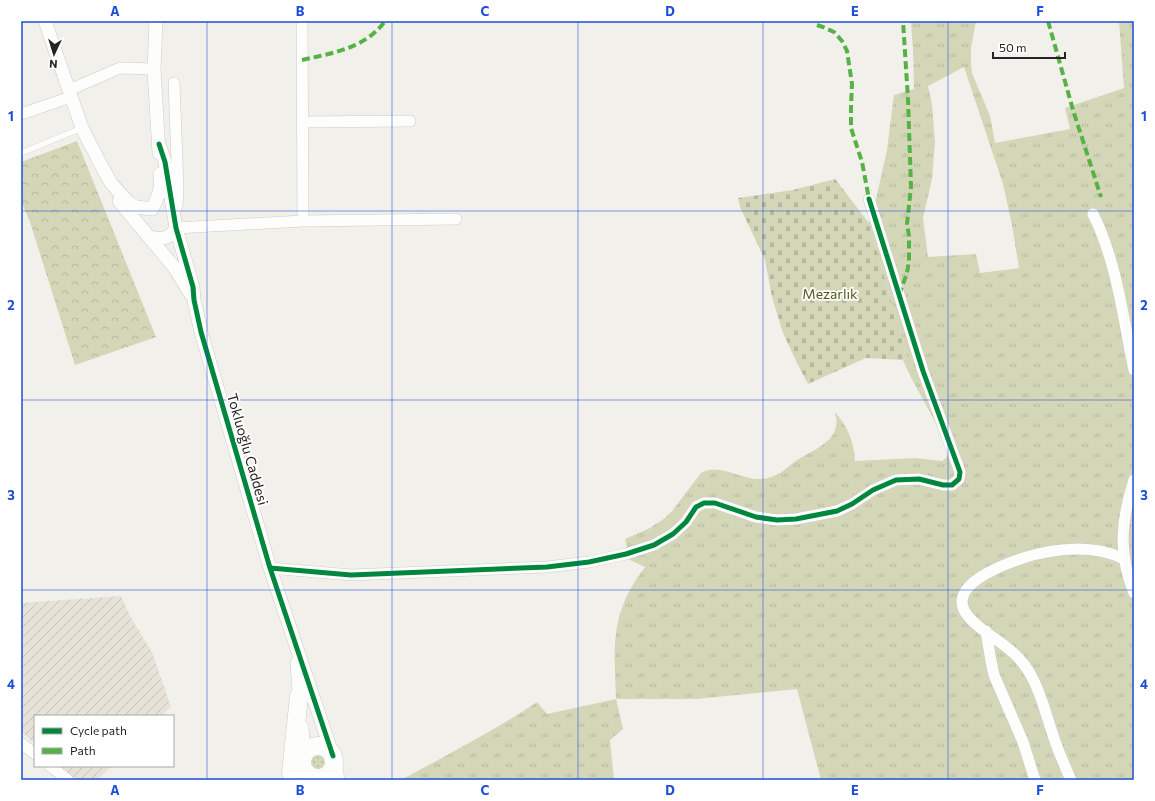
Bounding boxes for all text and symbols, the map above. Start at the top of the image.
text: A [110,3,120,19]
text: B [296,3,305,19]
text: C [481,3,490,19]
text: D [665,3,675,19]
text: E [851,3,859,19]
text: F [1036,3,1044,19]
north arrow [34,34,74,74]
scale bar [993,34,1065,60]
text: 50 m [999,40,1027,54]
text: N [49,58,58,71]
text: 1 [8,108,14,124]
text: 1 [1141,108,1147,124]
park label: Mezarlık [802,285,858,302]
text: 2 [7,297,15,313]
text: 2 [1140,297,1148,313]
street label: Tokluoğlu Caddesi [224,391,272,507]
text: 3 [7,487,15,503]
text: 3 [1140,487,1148,503]
text: 4 [7,676,15,692]
text: 4 [1140,676,1148,692]
legend [34,715,174,767]
text: Cycle path [70,723,127,737]
text: Path [70,743,96,757]
text: A [110,782,120,798]
text: B [296,782,305,798]
text: C [481,782,490,798]
text: D [665,782,675,798]
text: E [851,782,859,798]
text: F [1036,782,1044,798]

